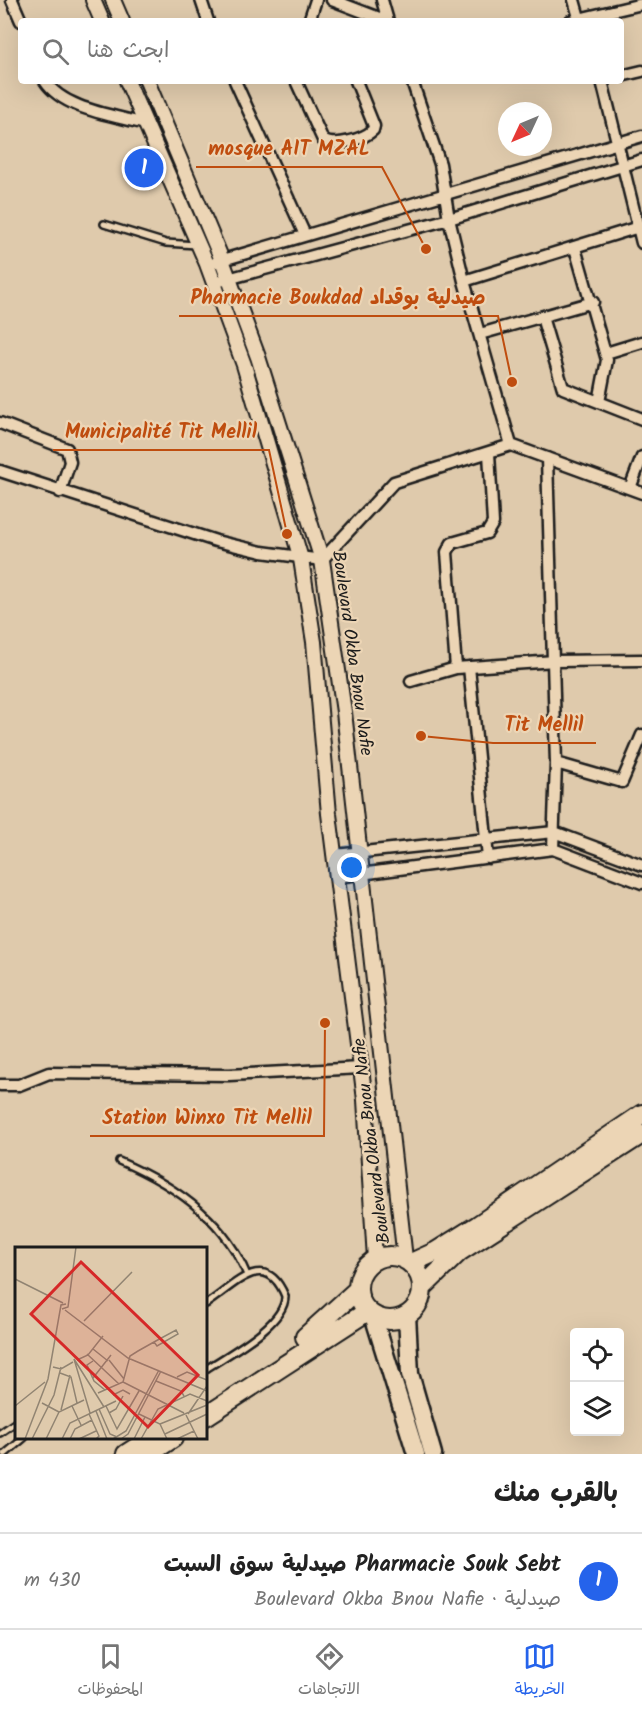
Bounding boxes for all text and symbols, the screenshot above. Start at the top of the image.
search box [18,18,624,84]
text: ابحث هنا [87,34,169,69]
icon: search [39,35,72,68]
north arrow [498,102,552,156]
callout: mosque AIT MZAL [196,129,382,167]
text: mosque AIT MZAL [208,134,370,166]
pin: 1 [124,146,164,190]
callout: Pharmacie Boukdad صيدلية بوقداد [179,278,498,316]
text: Pharmacie Boukdad صيدلية بوقداد [191,283,485,315]
callout: Municipalité Tit Mellil [53,412,269,450]
text: Municipalité Tit Mellil [65,417,258,449]
street label: Boulevard Okba Bnou Nafie [323,549,380,758]
callout: Tit Mellil [493,705,596,743]
text: Tit Mellil [505,710,584,742]
your location [337,853,366,882]
street label: Boulevard Okba Bnou Nafie [345,1036,399,1245]
callout: Station Winxo Tit Mellil [90,1098,324,1136]
text: Station Winxo Tit Mellil [102,1103,312,1135]
inset map [15,1247,207,1439]
map controls [570,1328,624,1436]
button: locate [570,1328,624,1382]
button: layers [570,1382,624,1436]
text: بالقرب منك [494,1473,618,1515]
text: Pharmacie Souk Sebt صيدلية سوق السبت [164,1548,561,1583]
text: 430 m [24,1565,80,1597]
text: 1 [595,1565,602,1597]
text: صيدلية · Boulevard Okba Bnou Nafie [254,1584,561,1616]
tab: المحفوظات [77,1640,143,1703]
tab: الاتجاهات [298,1640,360,1703]
tab: الخريطة [515,1640,565,1703]

